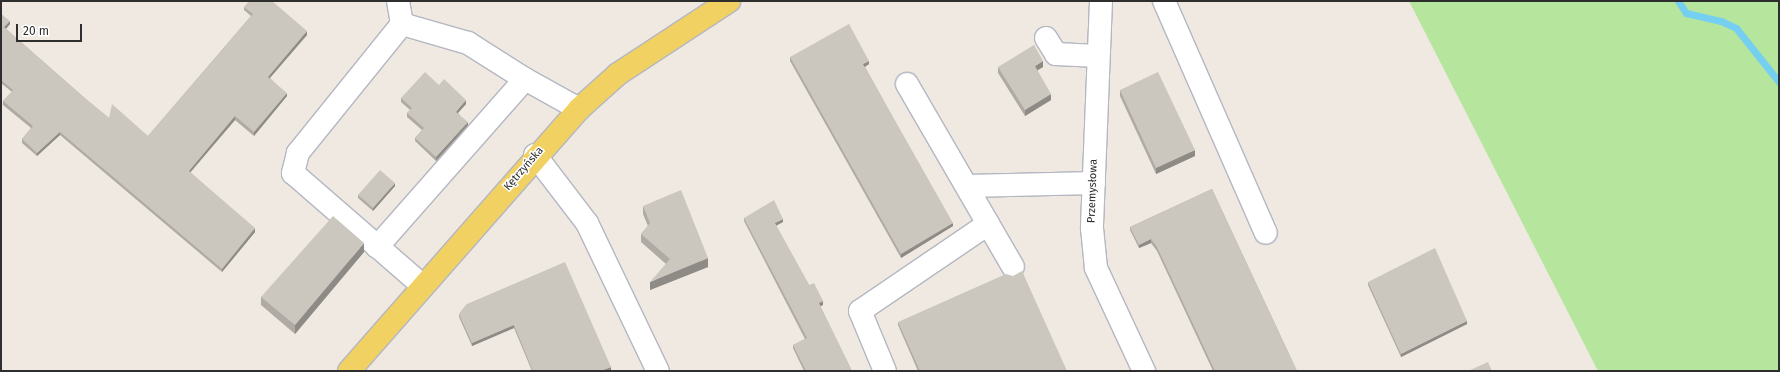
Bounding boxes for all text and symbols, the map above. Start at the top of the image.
scale bar [18,16,84,42]
text: 20 m [23,24,49,38]
street label: Kętrzyńska [501,144,547,194]
street label: Przemysłowa [1085,159,1101,223]

